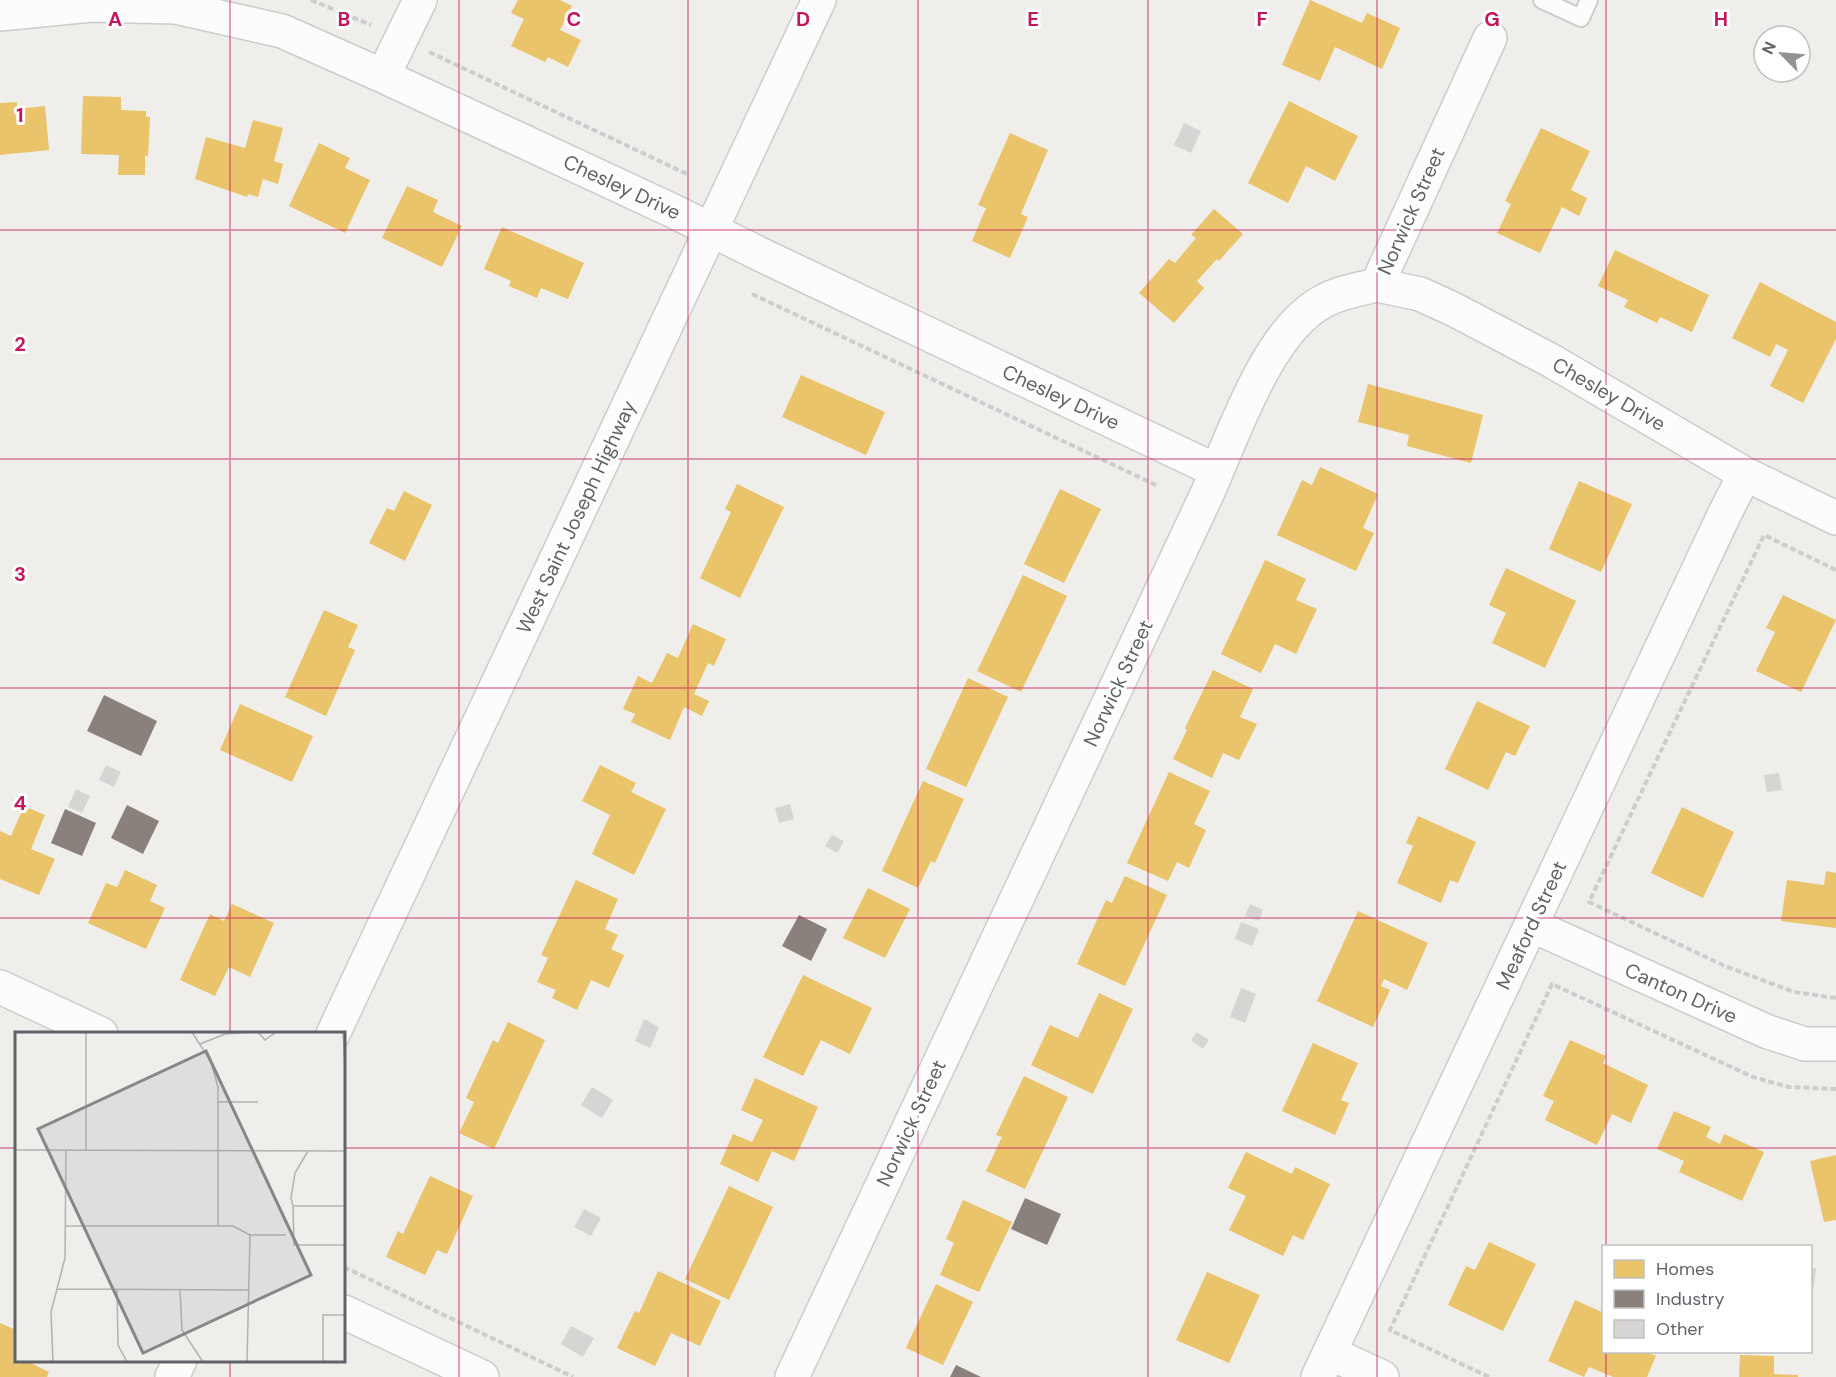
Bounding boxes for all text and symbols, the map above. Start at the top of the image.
text: A [108,6,122,32]
text: B [338,6,350,32]
text: C [567,6,581,32]
text: D [796,6,810,32]
text: E [1027,6,1039,32]
text: F [1256,6,1268,32]
text: G [1484,6,1500,32]
text: H [1714,6,1728,32]
north arrow [1752,24,1812,84]
text: N [1757,38,1781,58]
text: 1 [16,102,24,128]
street label: Norwick Street [1371,143,1451,279]
street label: Chesley Drive [559,148,685,226]
text: 2 [14,331,26,357]
street label: Chesley Drive [1548,351,1670,437]
street label: Chesley Drive [998,358,1124,436]
street label: West Saint Joseph Highway [510,396,642,638]
text: 3 [14,561,26,587]
street label: Norwick Street [1077,615,1159,750]
text: 4 [14,790,27,816]
street label: Meaford Street [1490,856,1572,993]
street label: Canton Drive [1621,957,1741,1029]
inset map [15,1032,345,1362]
street label: Norwick Street [870,1055,952,1190]
legend [1602,1245,1812,1353]
text: Homes [1656,1257,1714,1281]
text: Industry [1656,1287,1725,1311]
text: Other [1656,1317,1705,1341]

